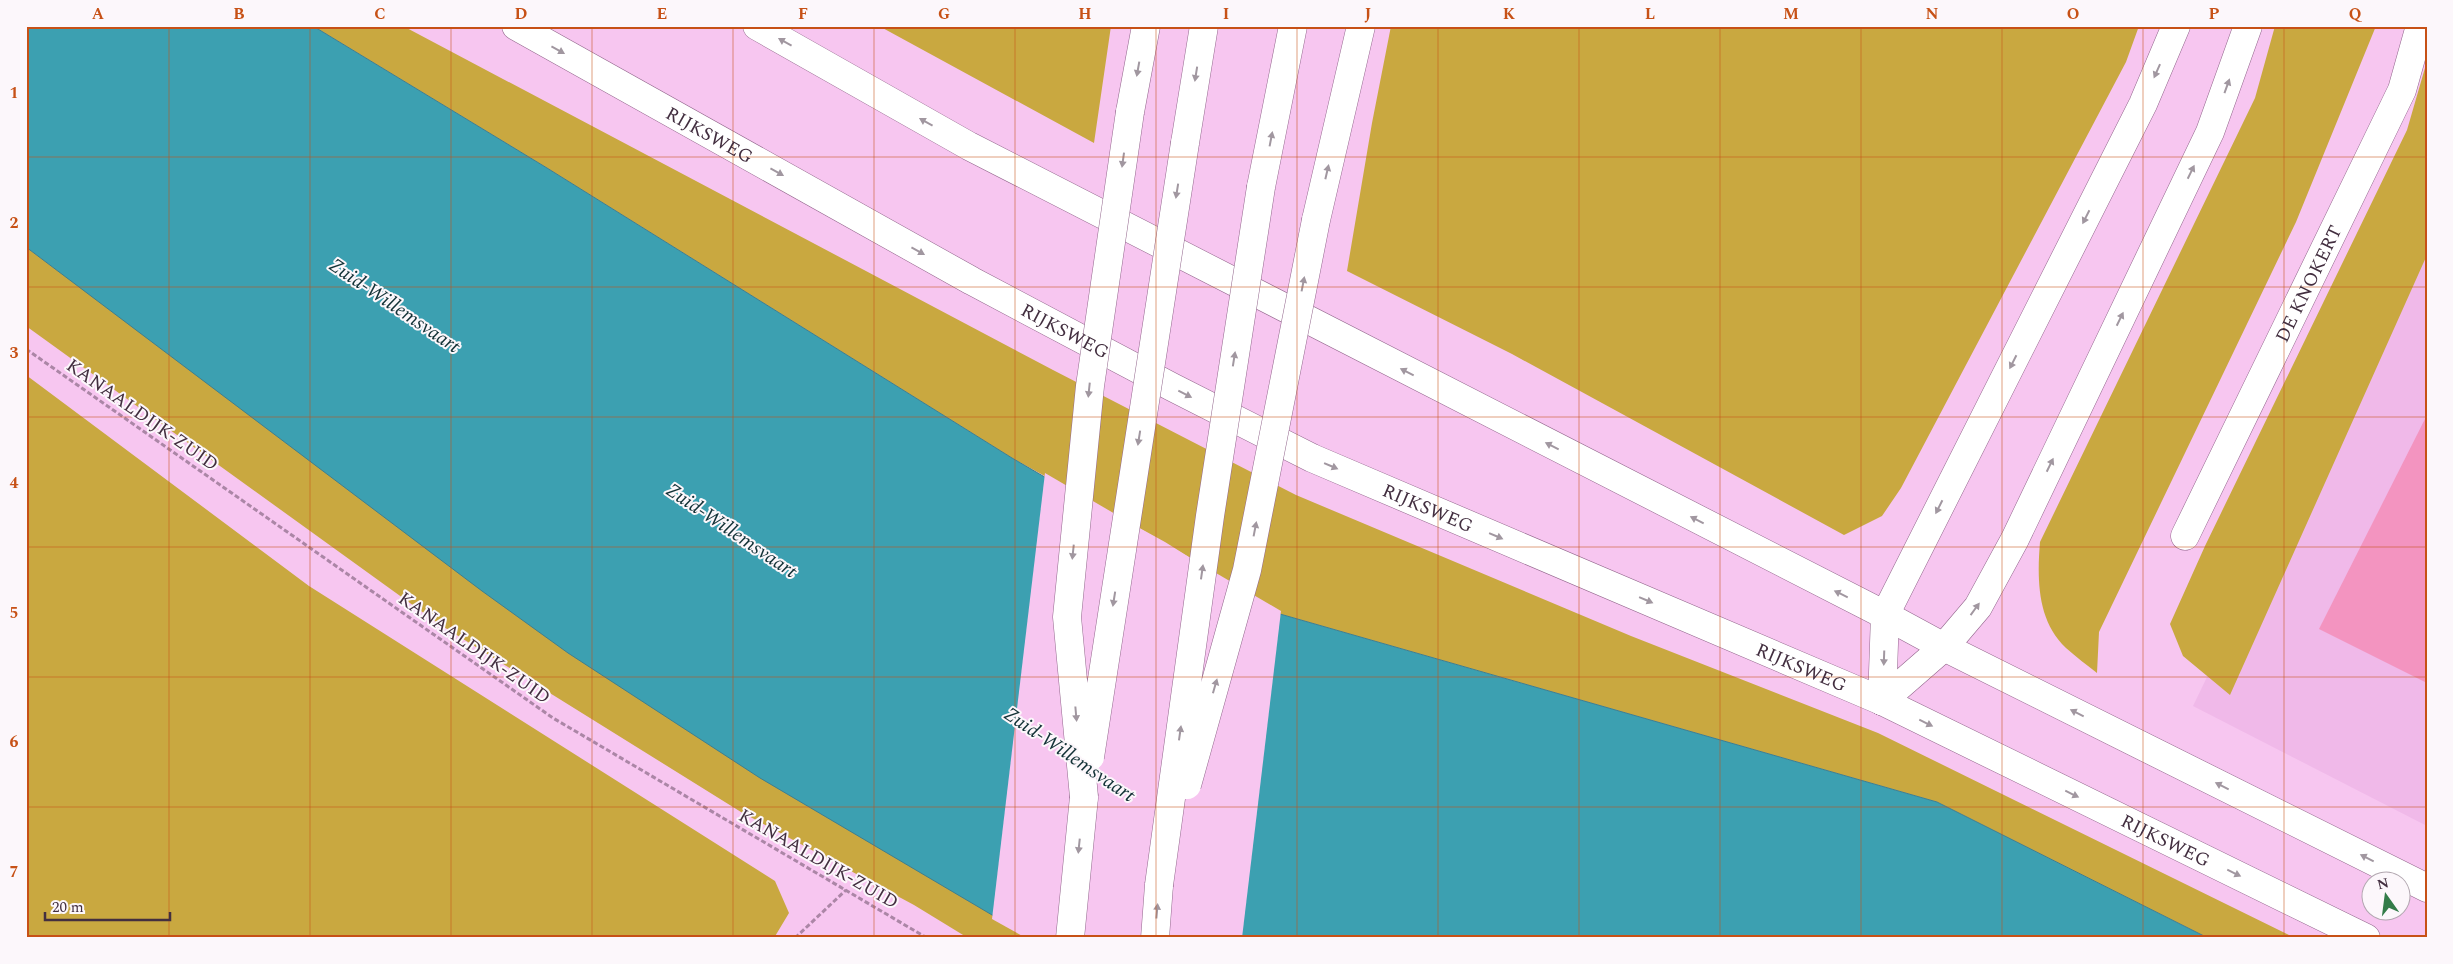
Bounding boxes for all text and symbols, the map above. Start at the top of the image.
text: A [92,2,105,26]
text: B [233,2,245,26]
text: C [374,2,386,26]
text: D [515,2,528,26]
text: E [657,2,667,26]
text: F [798,2,808,26]
text: G [938,2,950,26]
text: H [1078,2,1092,26]
text: I [1223,2,1229,26]
text: J [1365,2,1372,26]
text: K [1503,2,1516,26]
text: L [1645,2,1655,26]
text: M [1783,2,1799,26]
text: N [1925,2,1939,26]
text: O [2067,2,2079,26]
text: P [2209,2,2220,26]
text: Q [2349,2,2362,26]
one-way arrow [778,38,792,46]
one-way arrow [551,46,566,54]
one-way arrow [1133,62,1141,78]
one-way arrow [2153,64,2161,78]
one-way arrow [1192,67,1200,83]
one-way arrow [2223,78,2231,93]
text: 1 [10,81,18,105]
street label: RIJKSWEG [660,99,758,172]
one-way arrow [919,118,934,126]
one-way arrow [1267,131,1275,147]
one-way arrow [1119,153,1127,169]
one-way arrow [1323,165,1331,180]
one-way arrow [2187,165,2195,179]
one-way arrow [769,168,784,176]
one-way arrow [1173,183,1181,199]
one-way arrow [2082,210,2090,224]
text: 2 [10,211,19,235]
street label: DE KNOKERT [2268,220,2350,348]
one-way arrow [912,247,925,256]
water label: Zuid-Willemsvaart [323,251,467,361]
one-way arrow [1300,275,1308,291]
street label: RIJKSWEG [1015,296,1114,367]
one-way arrow [2117,312,2125,326]
text: 3 [10,341,19,365]
one-way arrow [1231,351,1239,367]
street label: KANAALDIJK-ZUID [60,352,224,479]
one-way arrow [2008,355,2017,370]
one-way arrow [1400,368,1414,376]
one-way arrow [1085,383,1093,399]
one-way arrow [1178,390,1192,398]
one-way arrow [1135,430,1143,446]
one-way arrow [1545,442,1559,450]
one-way arrow [2046,458,2054,473]
one-way arrow [1324,462,1338,470]
text: 4 [10,471,19,495]
water label: Zuid-Willemsvaart [660,476,804,586]
street label: RIJKSWEG [1377,477,1478,541]
one-way arrow [1935,500,1943,515]
one-way arrow [1689,516,1704,524]
one-way arrow [1251,521,1259,537]
one-way arrow [1489,533,1504,541]
one-way arrow [1069,544,1077,560]
one-way arrow [1198,563,1206,579]
street label: KANAALDIJK-ZUID [392,585,556,712]
one-way arrow [1834,590,1849,598]
one-way arrow [1110,591,1118,607]
one-way arrow [1639,596,1654,604]
text: 5 [10,601,18,625]
one-way arrow [1970,602,1980,616]
street label: RIJKSWEG [1751,636,1851,700]
one-way arrow [1879,651,1887,667]
one-way arrow [1211,679,1219,694]
water label: Zuid-Willemsvaart [998,700,1142,810]
one-way arrow [1072,706,1080,722]
one-way arrow [2070,709,2084,717]
one-way arrow [1919,719,1933,727]
one-way arrow [1176,724,1184,740]
text: 6 [10,730,19,754]
one-way arrow [2215,782,2229,790]
one-way arrow [2065,790,2079,798]
street label: KANAALDIJK-ZUID [733,802,904,917]
street label: RIJKSWEG [2115,807,2215,876]
one-way arrow [1075,838,1083,854]
one-way arrow [2360,854,2375,863]
text: 7 [10,860,19,884]
one-way arrow [2227,869,2241,877]
north arrow [2360,872,2410,922]
text: N [2375,872,2391,895]
scale bar [45,889,170,921]
text: 20 m [52,896,84,919]
one-way arrow [1153,903,1161,919]

